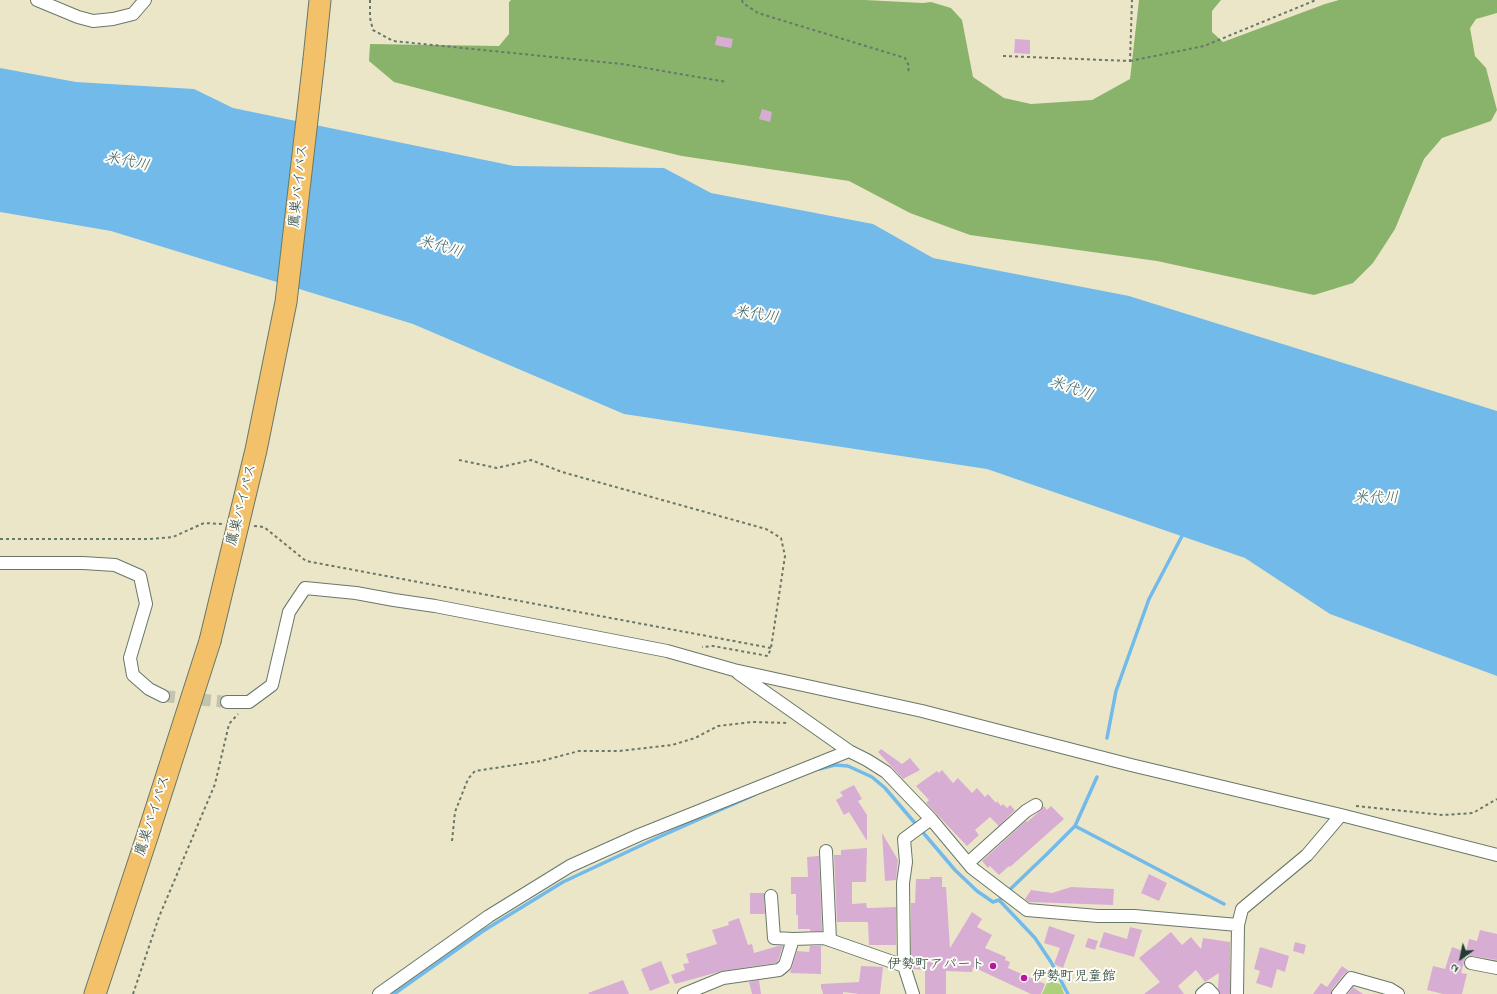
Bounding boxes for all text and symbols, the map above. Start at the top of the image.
street label: 鷹巣バイパス [287,143,313,229]
water label: 米代川 [103,150,151,176]
water label: 米代川 [416,233,464,263]
water label: 米代川 [732,304,780,328]
water label: 米代川 [1047,374,1095,406]
street label: 鷹巣バイパス [225,462,261,548]
water label: 米代川 [1354,491,1398,509]
street label: 鷹巣バイパス [133,773,175,859]
north arrow [1441,938,1481,978]
place label: 伊勢町アパート [887,958,985,974]
text: N [1447,959,1462,977]
marker: 伊勢町アパート [988,961,998,971]
place label: 伊勢町児童館 [1032,970,1116,986]
marker: 伊勢町児童館 [1019,973,1029,983]

